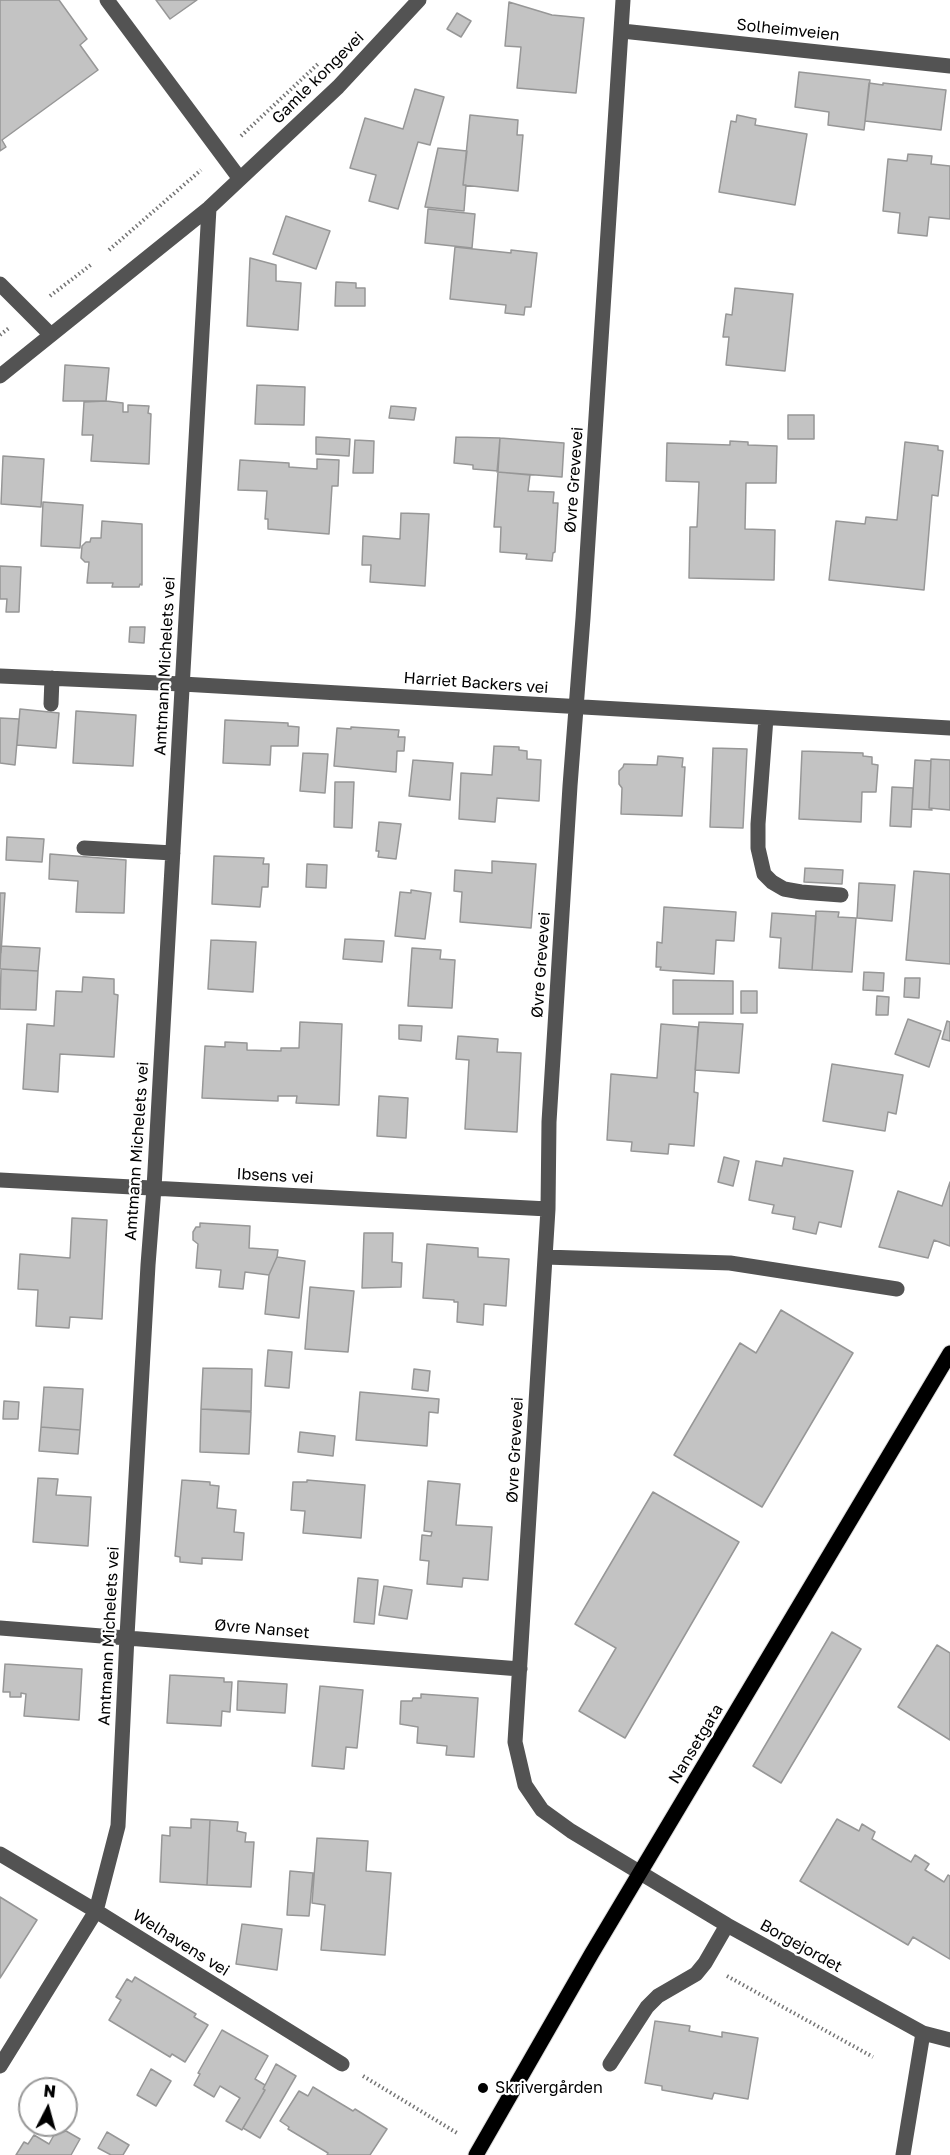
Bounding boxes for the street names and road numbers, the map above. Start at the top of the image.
street label: Solheimveien [736,15,840,45]
street label: Gamle kongevei [268,28,368,128]
street label: Øvre Grevevei [561,426,587,534]
street label: Amtmann Michelets vei [151,576,179,756]
street label: Harriet Backers vei [403,668,549,698]
street label: Øvre Grevevei [528,911,554,1019]
street label: Amtmann Michelets vei [121,1061,153,1241]
street label: Ibsens vei [236,1164,314,1188]
street label: Øvre Grevevei [503,1396,527,1504]
street label: Amtmann Michelets vei [95,1546,123,1726]
street label: Øvre Nanset [214,1615,310,1643]
street label: Nansetgata [665,1701,727,1787]
street label: Welhavens vei [129,1906,233,1980]
street label: Borgejordet [757,1916,845,1976]

